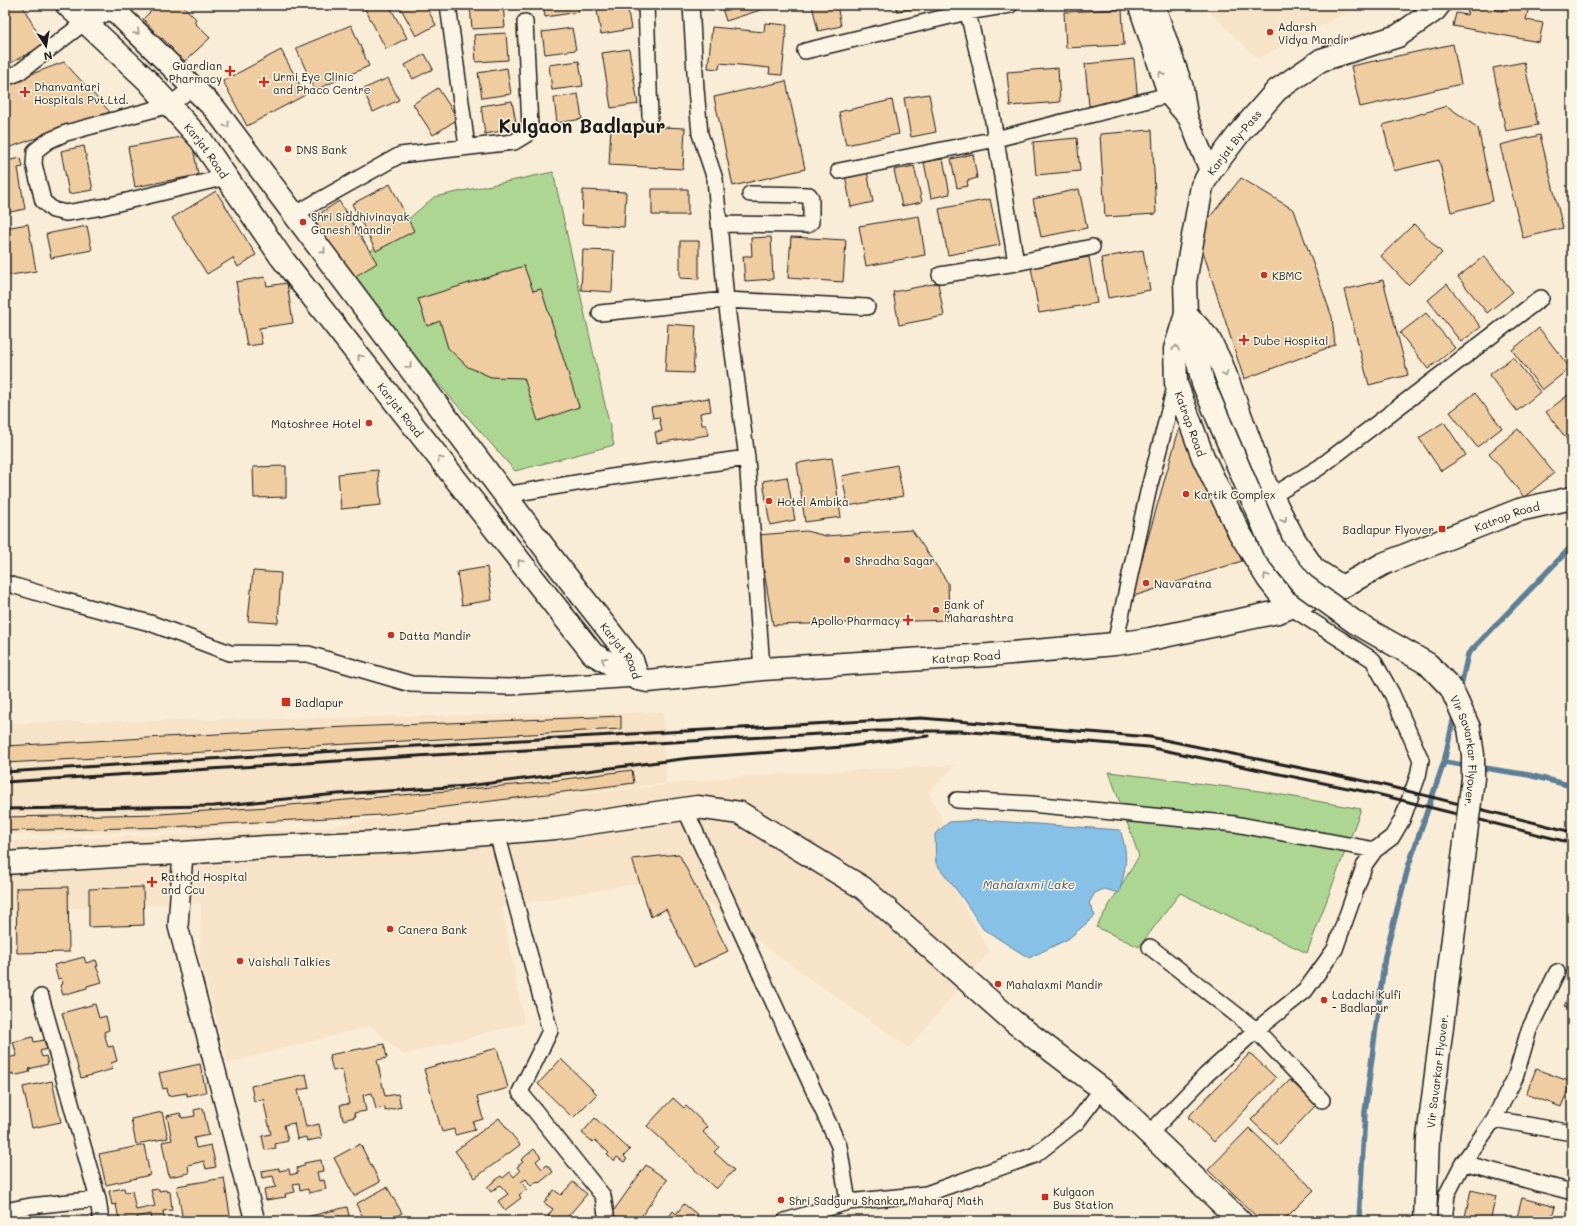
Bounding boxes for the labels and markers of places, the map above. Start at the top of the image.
place label: Adarsh Vidya Mandir [1278,19,1349,47]
marker: Adarsh Vidya Mandir [1265,27,1275,37]
place label: Guardian Pharmacy [169,58,222,86]
marker: Guardian Pharmacy [225,66,235,76]
place label: Urmi Eye Clinic and Phaco Centre [273,69,371,97]
marker: Urmi Eye Clinic and Phaco Centre [258,76,270,88]
place label: Dhanvantari Hospitals Pvt.Ltd. [34,79,129,107]
marker: Dhanvantari Hospitals Pvt.Ltd. [19,86,31,98]
place label: DNS Bank [296,142,347,157]
marker: DNS Bank [283,144,293,154]
place label: Shri Siddhivinayak Ganesh Mandir [311,209,410,237]
marker: Shri Siddhivinayak Ganesh Mandir [298,217,308,227]
place label: KBMC [1272,268,1302,283]
marker: KBMC [1259,270,1269,280]
place label: Dube Hospital [1253,333,1328,348]
marker: Dube Hospital [1238,334,1250,346]
place label: Matoshree Hotel [271,416,361,431]
marker: Matoshree Hotel [364,418,374,428]
place label: Kartik Complex [1194,487,1276,502]
marker: Kartik Complex [1181,489,1191,499]
place label: Hotel Ambika [777,494,849,509]
marker: Hotel Ambika [764,496,774,506]
place label: Badlapur Flyover [1343,522,1434,537]
marker: Badlapur Flyover [1437,524,1447,534]
place label: Shradha Sagar [855,553,935,568]
marker: Shradha Sagar [842,555,852,565]
place label: Navaratna [1154,576,1212,591]
marker: Navaratna [1141,578,1151,588]
place label: Bank of Maharashtra [944,597,1014,625]
marker: Bank of Maharashtra [931,605,941,615]
place label: Apollo Pharmacy [810,613,900,628]
marker: Apollo Pharmacy [903,615,913,625]
place label: Datta Mandir [399,628,471,643]
marker: Datta Mandir [386,630,396,640]
place label: Badlapur [295,695,344,710]
marker: Badlapur [280,696,292,708]
place label: Rathod Hospital and Ccu [161,869,247,897]
marker: Rathod Hospital and Ccu [146,876,158,888]
place label: Canera Bank [398,922,467,937]
marker: Canera Bank [385,924,395,934]
place label: Vaishali Talkies [248,954,330,969]
marker: Vaishali Talkies [235,956,245,966]
place label: Mahalaxmi Mandir [1006,977,1103,992]
marker: Mahalaxmi Mandir [993,979,1003,989]
place label: Ladachi Kulfi - Badlapur [1332,987,1401,1015]
marker: Ladachi Kulfi - Badlapur [1319,995,1329,1005]
place label: Kulgaon Bus Station [1053,1184,1113,1212]
marker: Kulgaon Bus Station [1040,1192,1050,1202]
place label: Shri Sadguru Shankar Maharaj Math [789,1193,983,1208]
marker: Shri Sadguru Shankar Maharaj Math [776,1195,786,1205]

